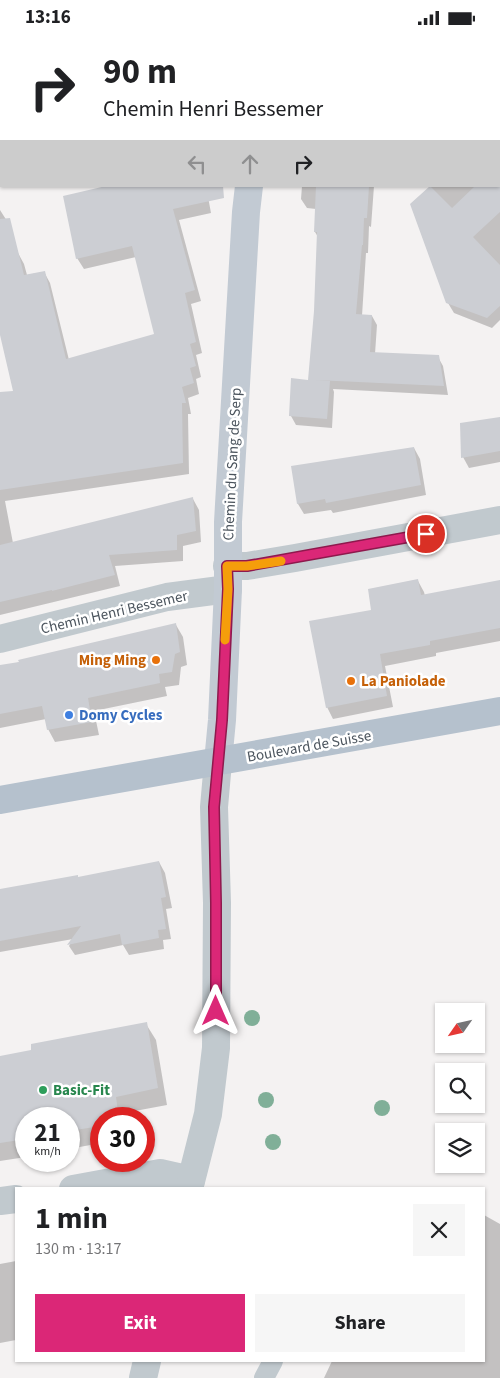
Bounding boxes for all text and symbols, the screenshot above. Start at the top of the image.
text: 13:16 [25,4,71,31]
text: 90 m [103,47,177,97]
icon: right [20,55,85,120]
text: Chemin Henri Bessemer [103,93,323,125]
icon: left [183,150,211,178]
icon: ahead [236,150,264,178]
icon: right [289,150,317,178]
street label: Chemin du Sang de Serp [218,387,247,541]
pin [405,513,447,555]
icon: arrive [412,520,440,548]
street label: Chemin Henri Bessemer [39,585,190,640]
place label: Ming Ming [79,650,146,671]
marker: Ming Ming [150,654,162,666]
place label: La Paniolade [361,671,446,692]
marker: La Paniolade [345,675,357,687]
place label: Domy Cycles [79,705,163,726]
marker: Domy Cycles [63,709,75,721]
street label: Boulevard de Suisse [245,725,373,768]
position arrow [189,984,241,1036]
north arrow [435,1003,485,1053]
map controls [435,1003,485,1173]
button: search [435,1063,485,1113]
place label: Basic-Fit [53,1080,110,1101]
marker: Basic-Fit [37,1084,49,1096]
speed limit sign: 30 [90,1107,155,1172]
text: 21 [34,1115,61,1151]
button: layers [435,1123,485,1173]
text: km/h [34,1143,61,1160]
text: 1 min [35,1197,108,1240]
button: close [413,1204,465,1256]
text: 130 m · 13:17 [35,1238,122,1260]
button: Exit [35,1294,245,1352]
button: Share [255,1294,465,1352]

